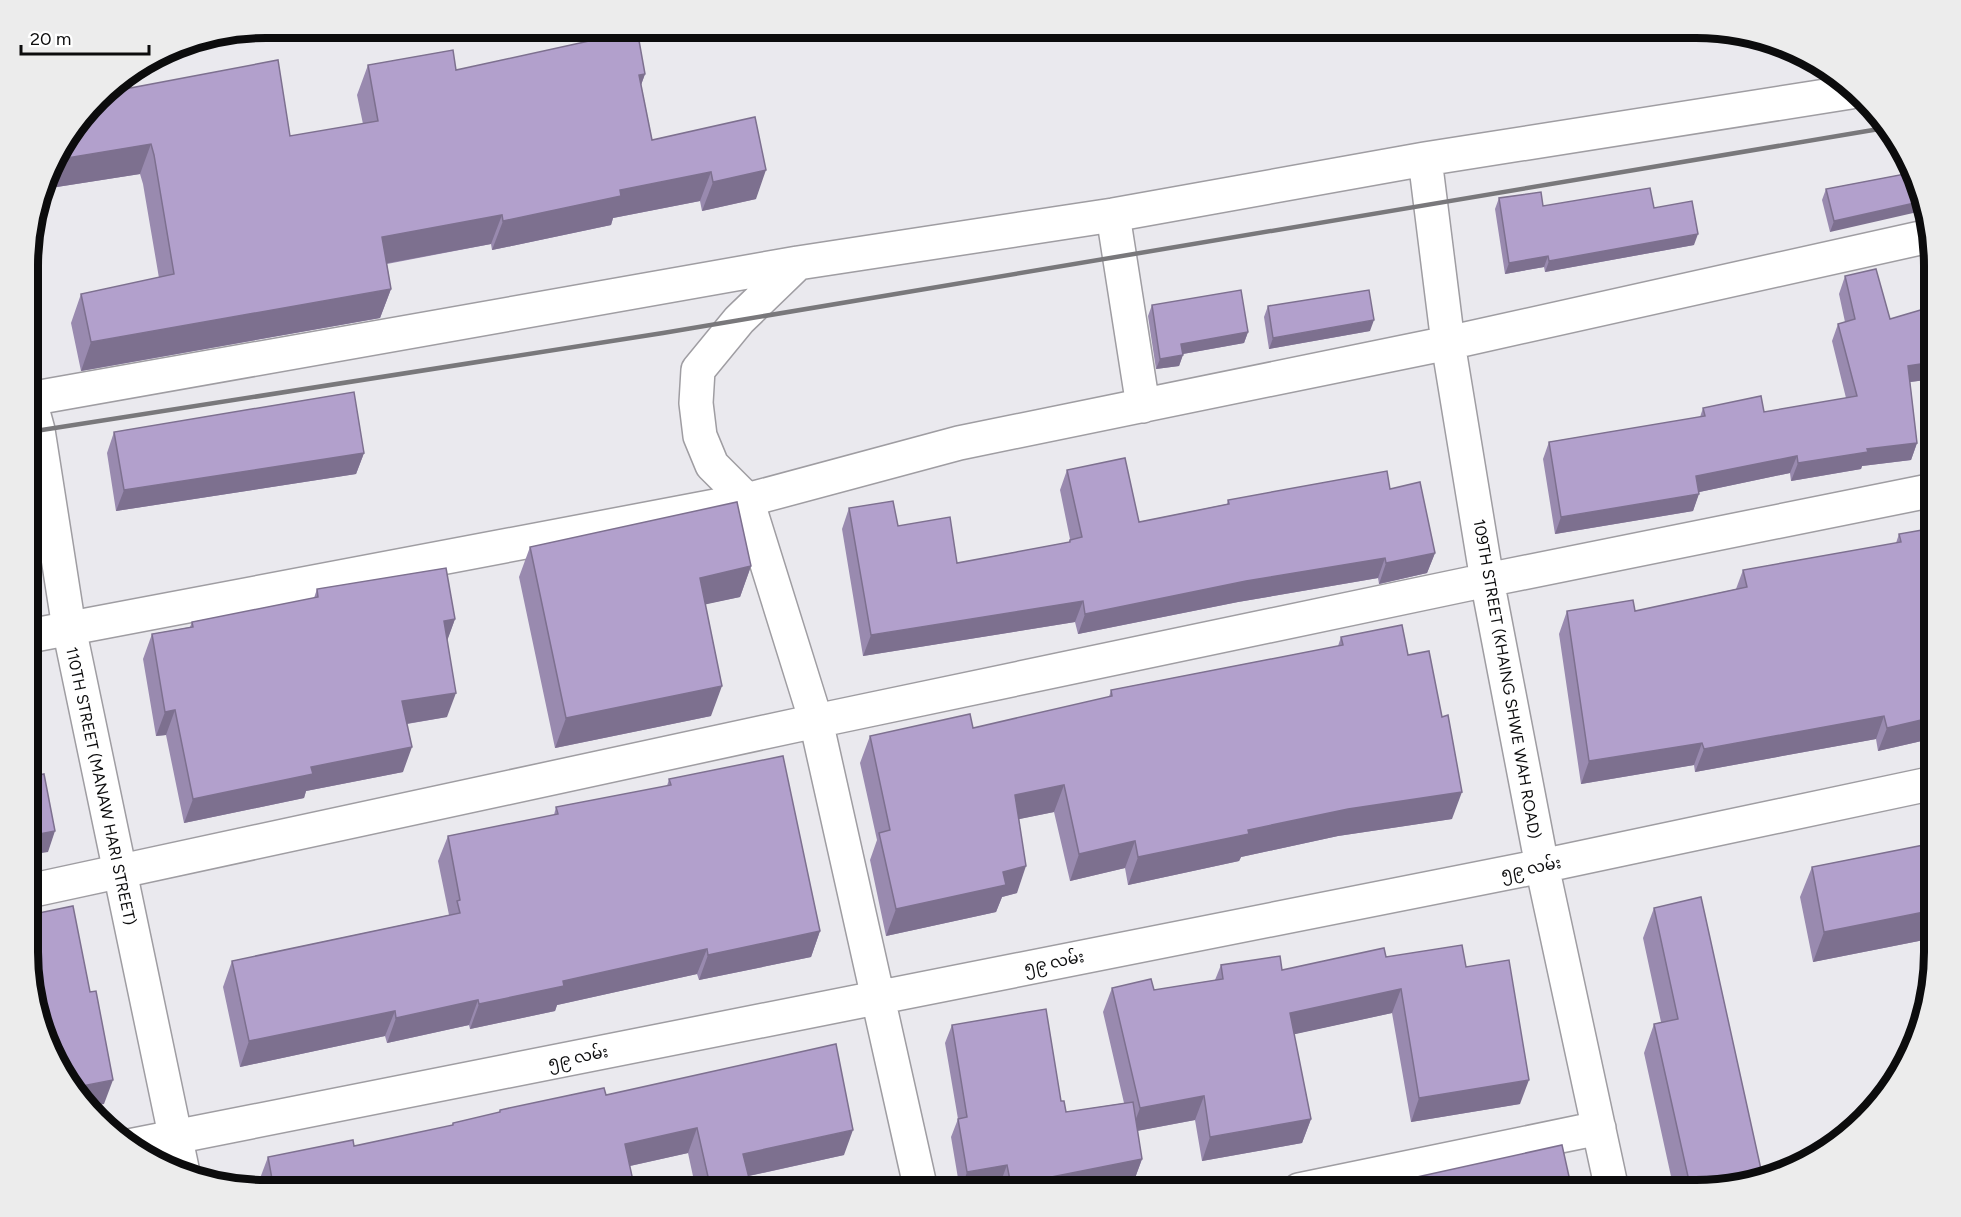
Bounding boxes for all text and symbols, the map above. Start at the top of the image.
scale bar [21,18,148,56]
text: 20 m [30,28,71,50]
street label: 109TH STREET (KHAING SHWE WAH ROAD) [1469,518,1545,840]
street label: 110TH STREET (MANAW HARI STREET) [62,645,140,927]
street label: ၅၉ လမ်း [1499,851,1563,887]
street label: ၅၉ လမ်း [1022,945,1086,981]
street label: ၅၉ လမ်း [546,1040,610,1076]

